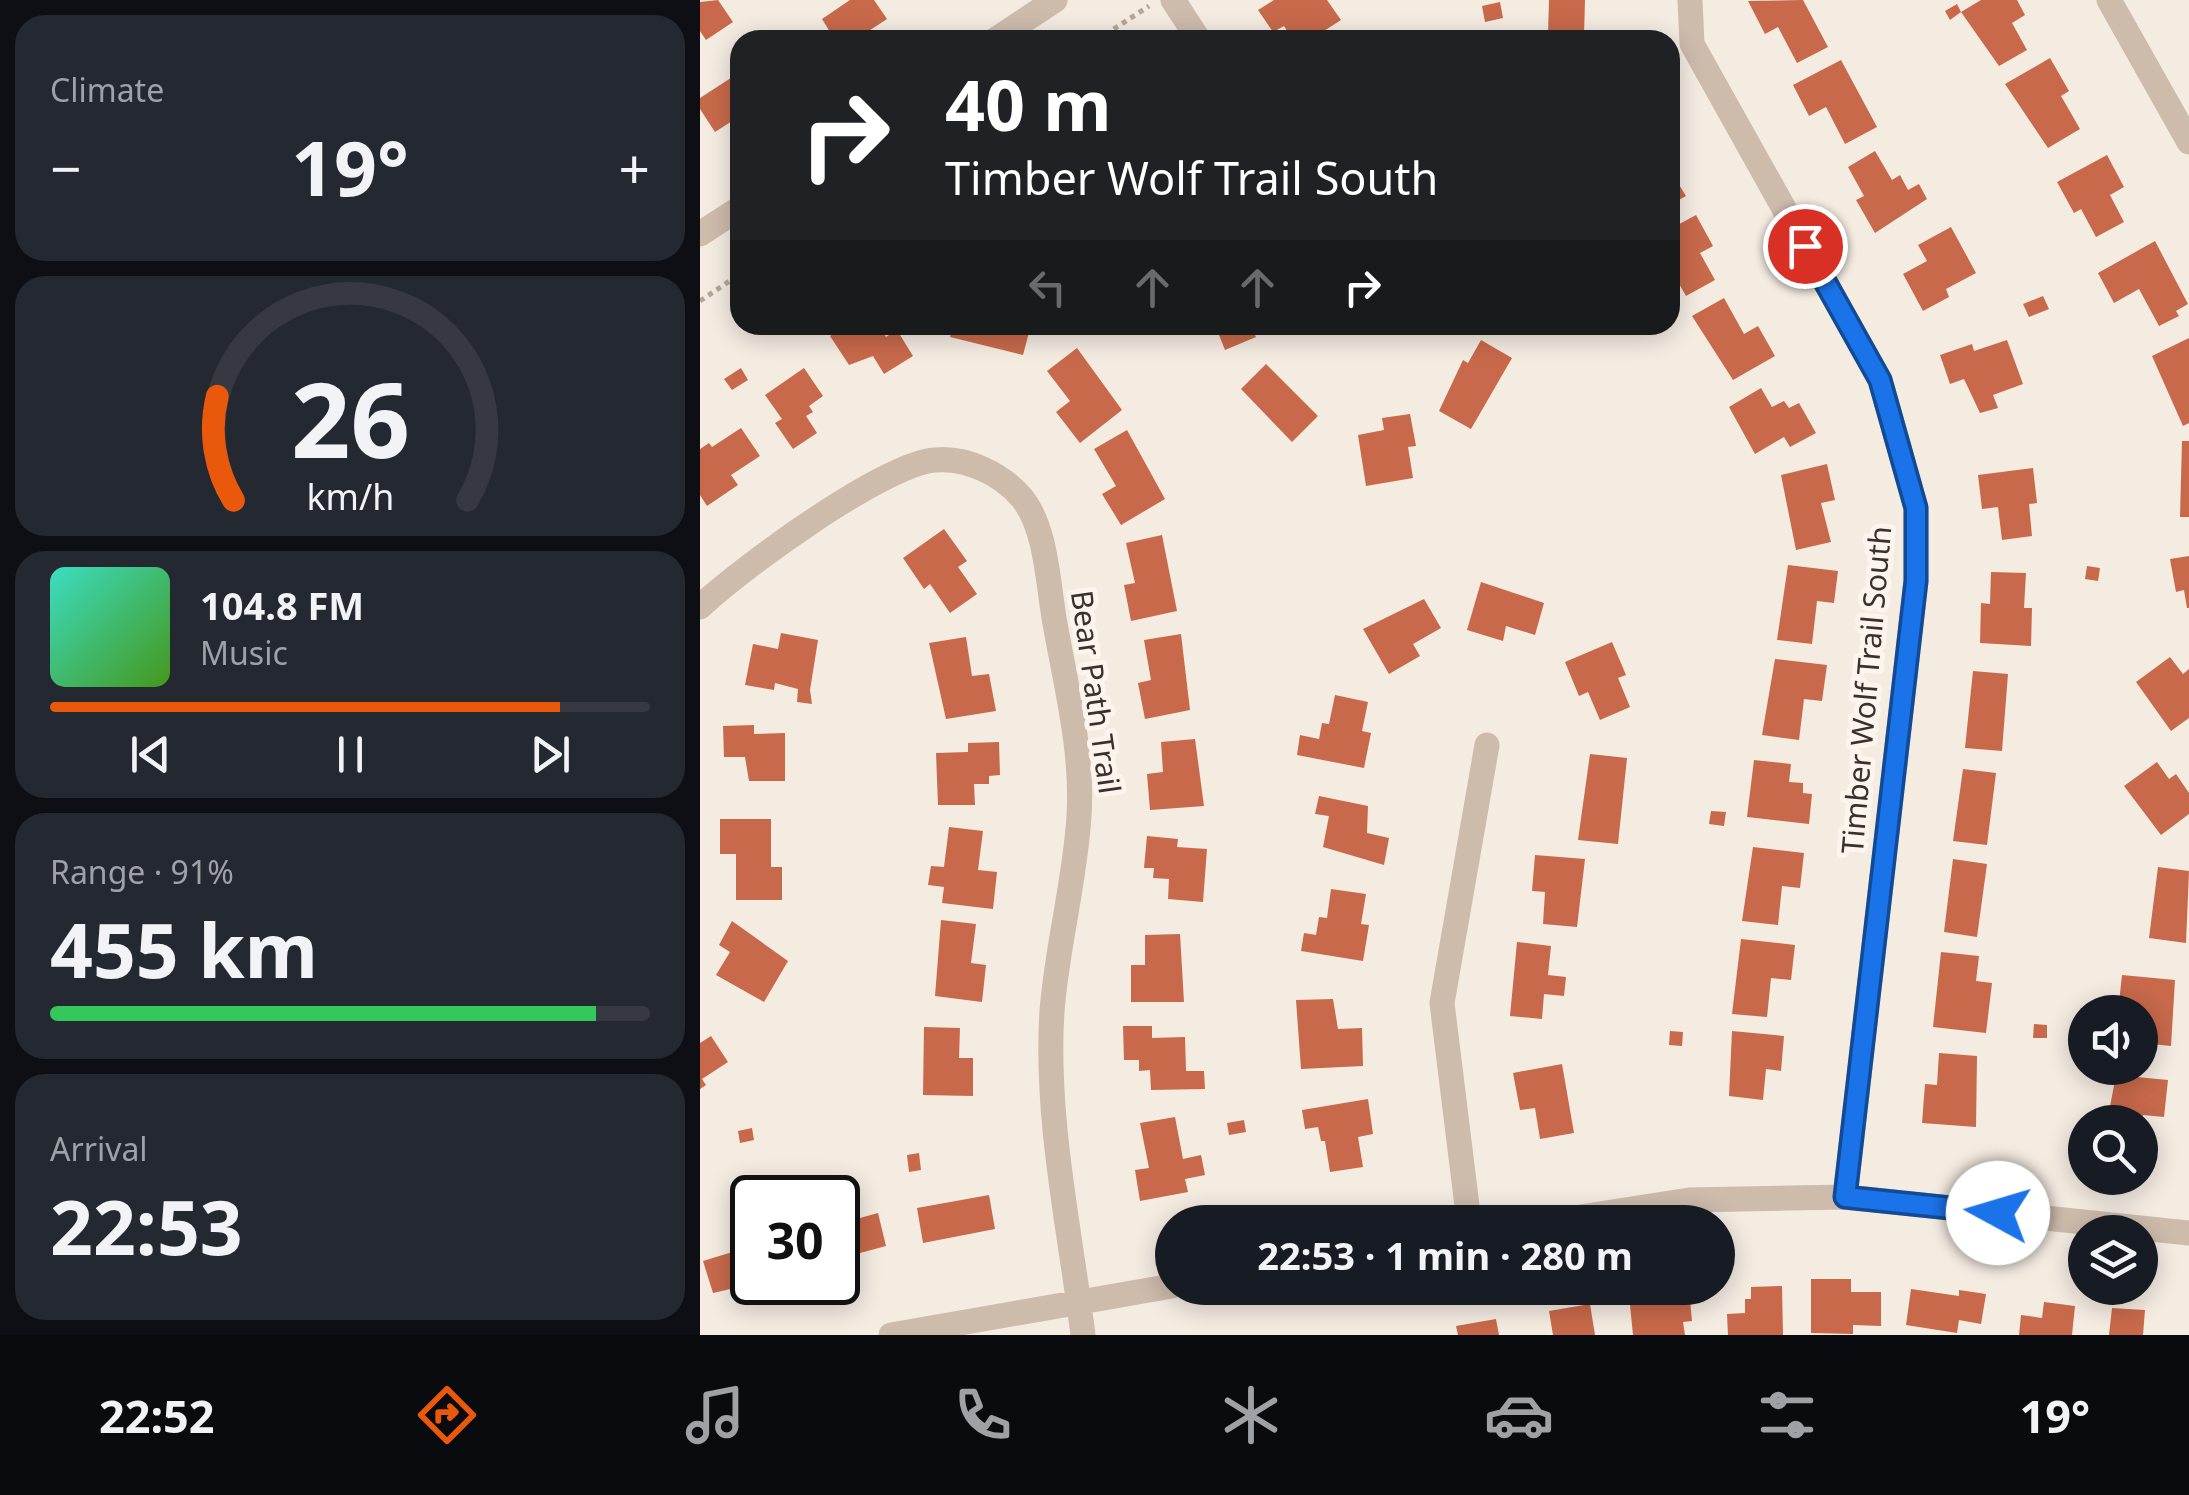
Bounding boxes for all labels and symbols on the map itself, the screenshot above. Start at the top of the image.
pin [1763,204,1848,289]
street label: Timber Wolf Trail South [1831,524,1900,856]
street label: Bear Path Trail [1062,587,1131,796]
position arrow [1946,1161,2050,1265]
speed limit sign: 30 [730,1175,860,1305]

